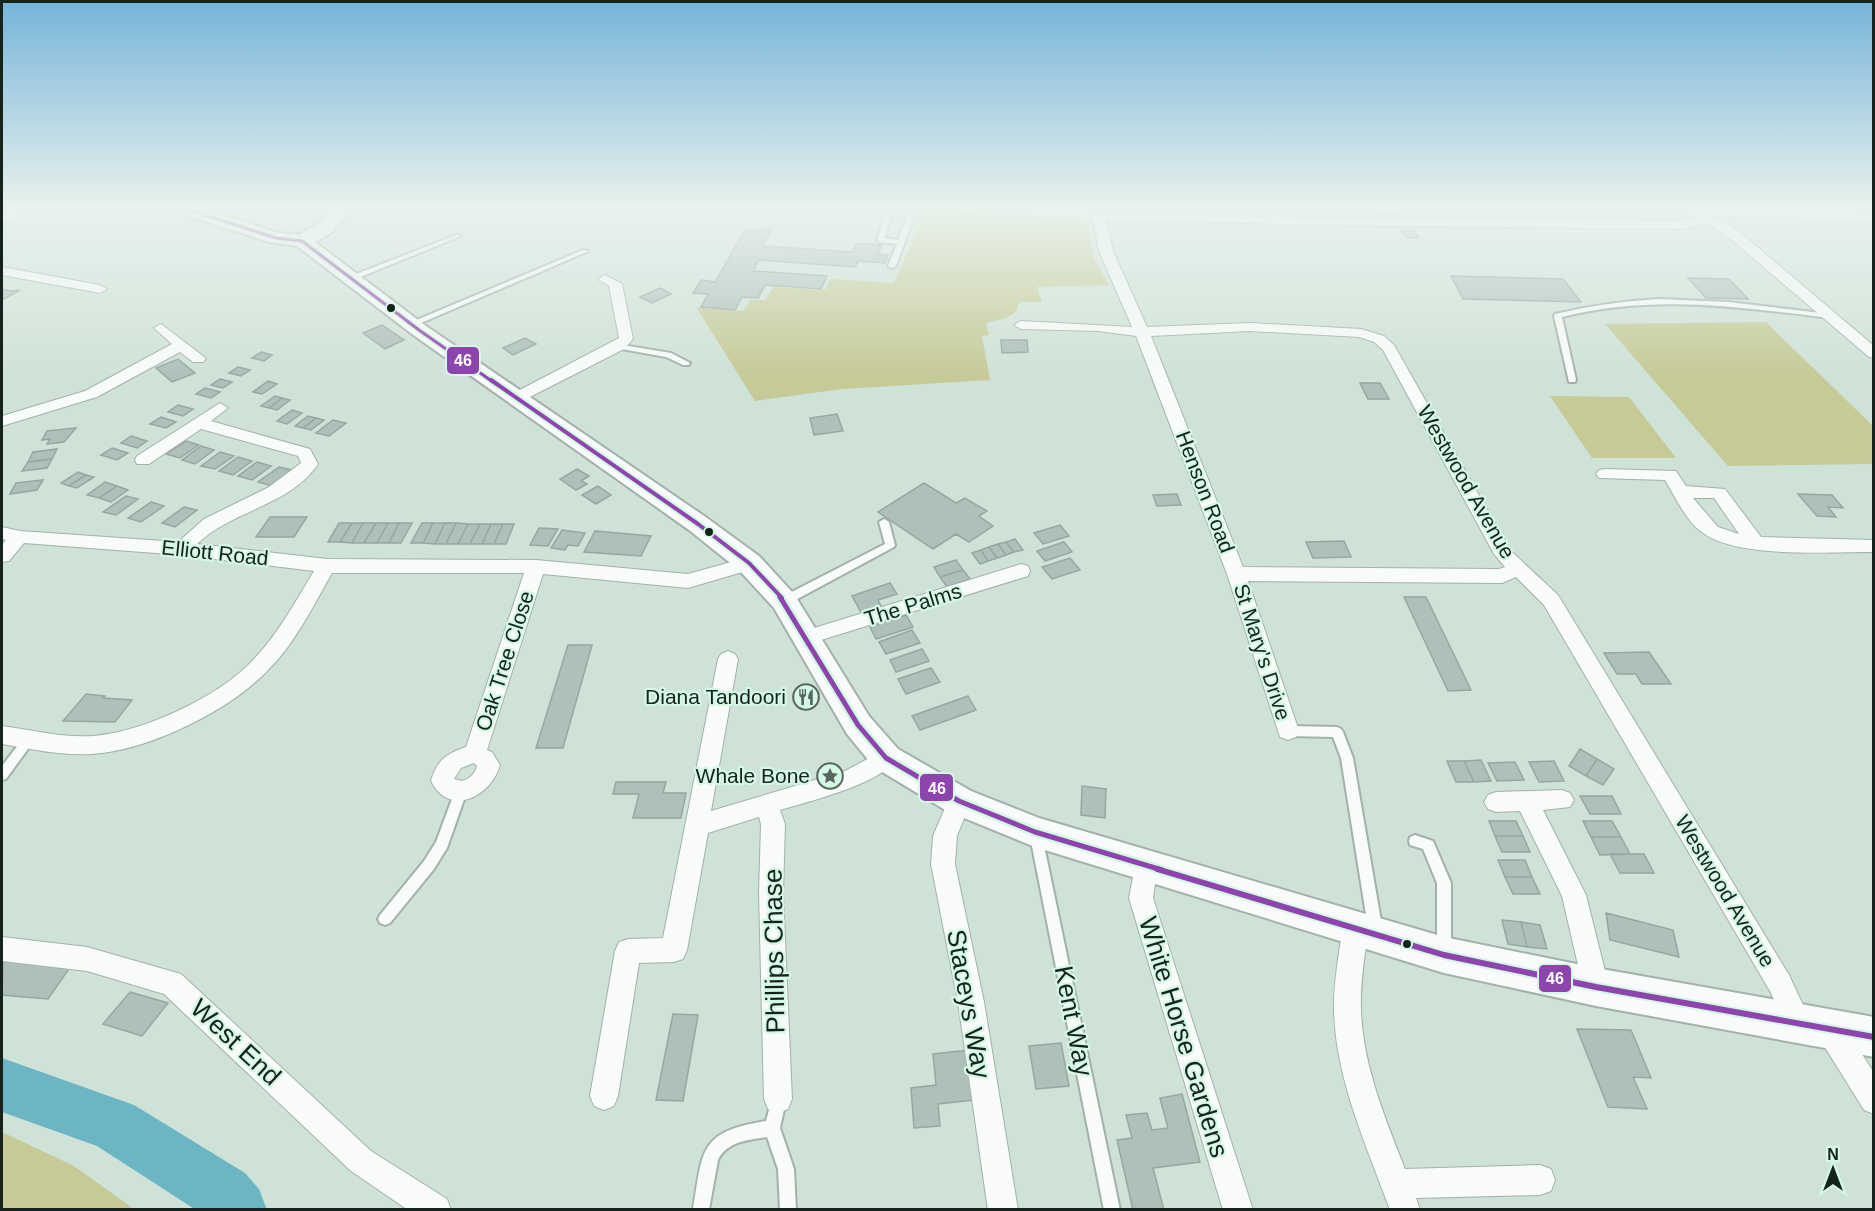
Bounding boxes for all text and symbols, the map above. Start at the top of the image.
unlabelled marker [385,302,397,314]
line badge: 46 [446,346,480,375]
text: 46 [454,352,472,369]
street label: Westwood Avenue [1413,401,1520,562]
street label: Henson Road [1172,428,1239,556]
unlabelled marker [703,526,715,538]
street label: Elliott Road [160,535,270,570]
street label: The Palms [861,579,964,630]
street label: St Mary's Drive [1230,581,1295,723]
street label: Oak Tree Close [471,588,538,734]
restaurant icon: Diana Tandoori [791,682,821,712]
place label: Diana Tandoori [645,685,786,708]
place icon: Whale Bone [815,761,845,791]
place label: Whale Bone [696,764,810,787]
line badge: 46 [919,773,954,802]
text: 46 [928,780,946,797]
street label: Westwood Avenue [1671,811,1780,971]
street label: Phillips Chase [758,868,790,1034]
street label: White Horse Gardens [1133,913,1235,1161]
street label: Staceys Way [941,927,997,1081]
unlabelled marker [1401,938,1413,950]
street label: Kent Way [1049,963,1099,1079]
line badge: 46 [1538,964,1572,993]
text: 46 [1546,970,1564,987]
street label: West End [185,993,287,1091]
north arrow [1803,1139,1863,1199]
text: N [1827,1146,1839,1163]

